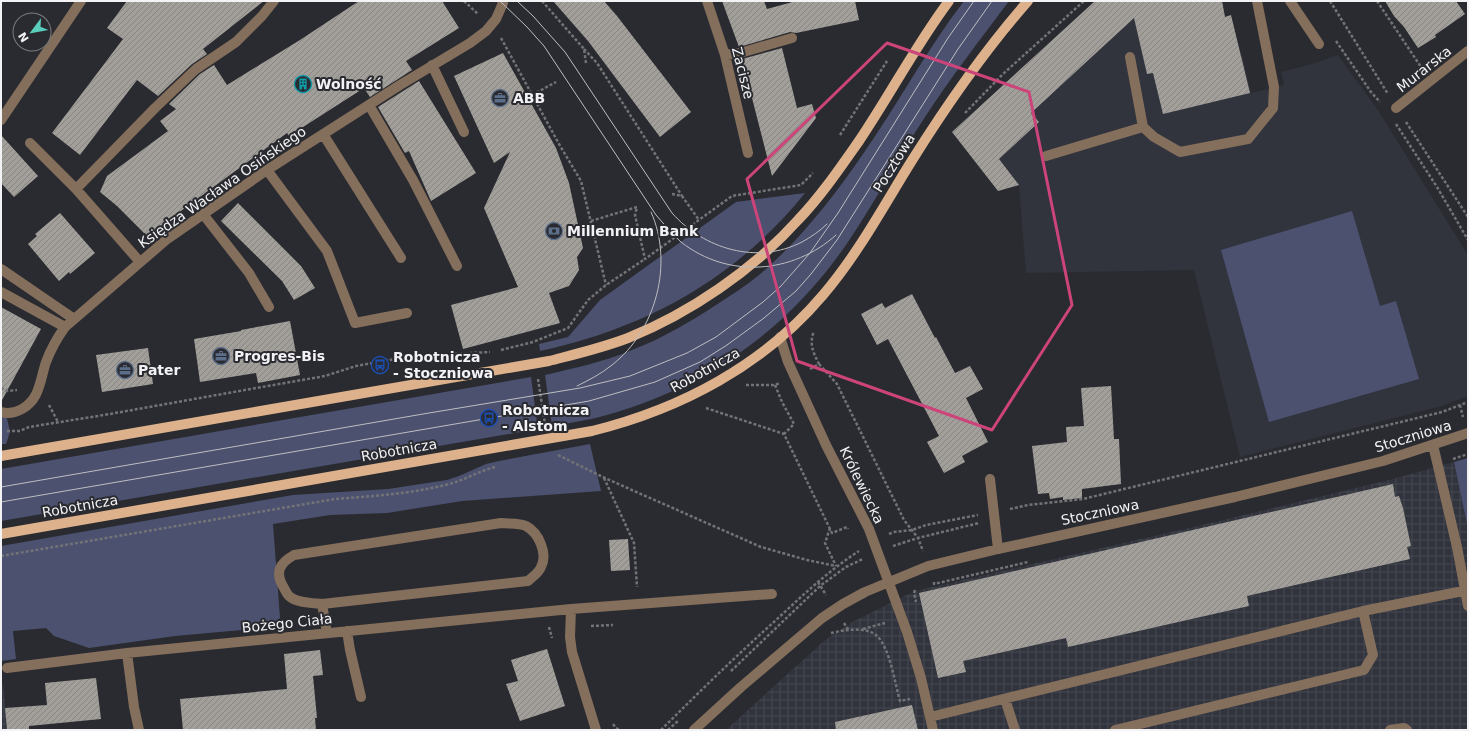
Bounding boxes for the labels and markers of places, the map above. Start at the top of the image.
building icon: Wolność [293,74,313,94]
place label: Wolność [316,76,382,92]
office icon: ABB [490,88,510,108]
place label: ABB [513,90,545,106]
bank icon: Millennium Bank [544,221,564,241]
place label: Millennium Bank [567,223,699,239]
office icon: Progres-Bis [211,346,231,366]
place label: Progres-Bis [234,348,325,364]
place label: Robotnicza - Stoczniowa [393,349,493,381]
bus stop icon: Robotnicza - Stoczniowa [370,355,390,375]
office icon: Pater [115,360,135,380]
place label: Pater [138,362,181,378]
place label: Robotnicza - Alstom [502,402,589,434]
bus stop icon: Robotnicza - Alstom [479,408,499,428]

